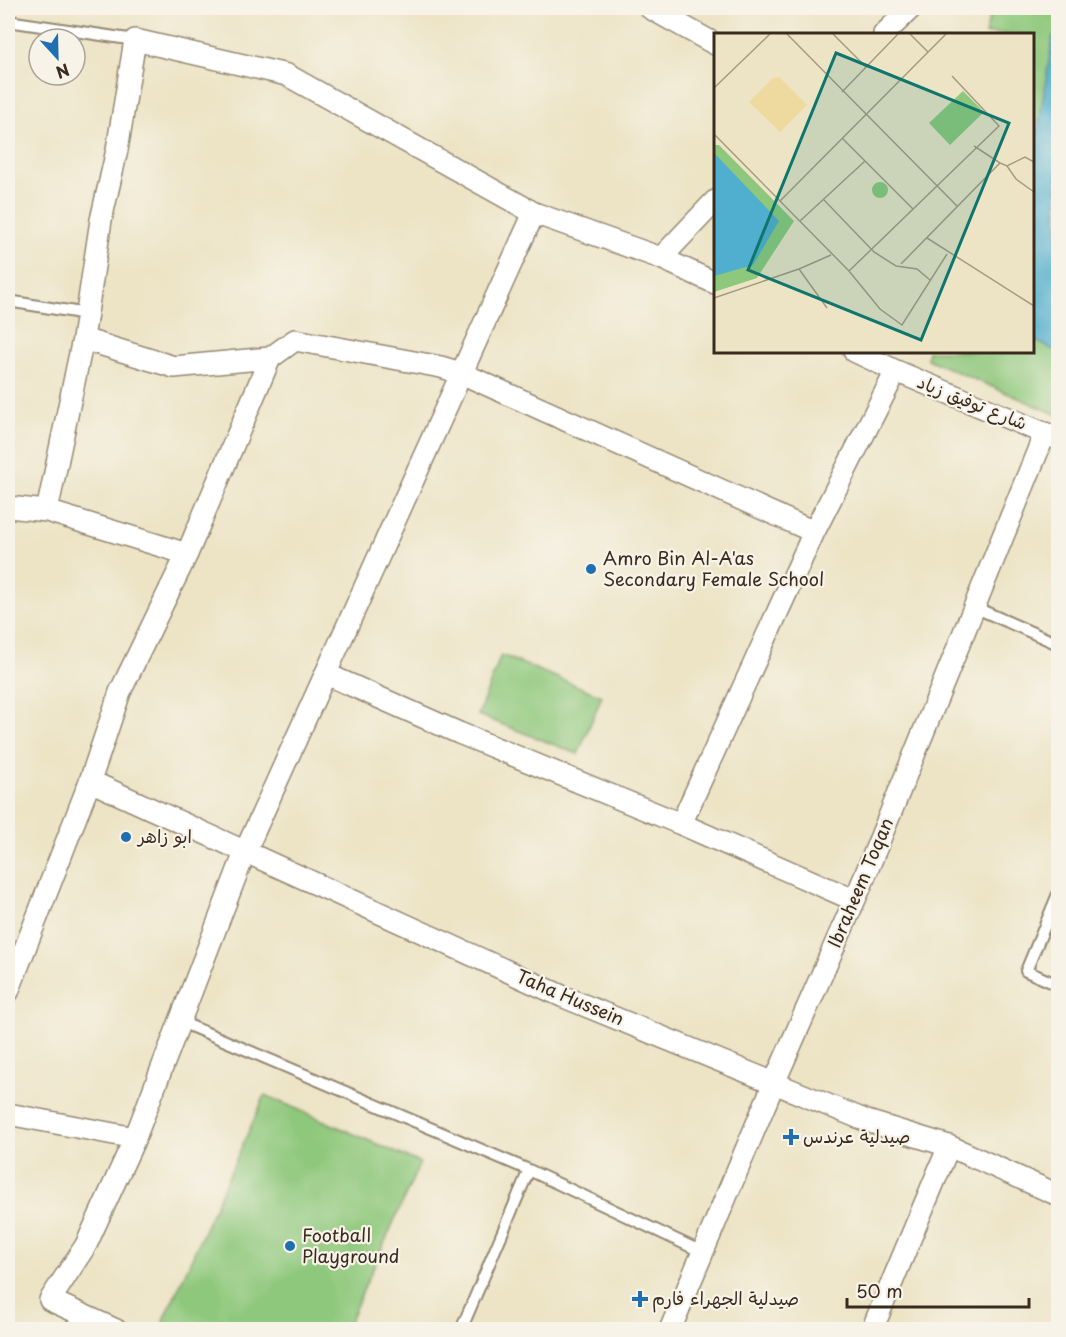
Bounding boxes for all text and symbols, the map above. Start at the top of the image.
north arrow [27,27,87,87]
inset map [714,33,1033,352]
text: N [53,58,73,85]
street label: شارع توفيق زياد [914,367,1032,436]
place label: Amro Bin Al-A'as Secondary Female School [603,544,824,592]
marker: Amro Bin Al-A'as Secondary Female School [584,562,598,576]
street label: Ibraheem Toqan [820,813,899,952]
place label: ابو زاهر [136,822,192,849]
marker: ابو زاهر [119,830,133,844]
street label: Taha Hussein [513,962,629,1031]
place label: صيدلية عرندس [803,1122,910,1149]
marker: صيدلية عرندس [784,1130,798,1144]
place label: Football Playground [302,1221,399,1269]
marker: Football Playground [283,1239,297,1253]
scale bar [847,1271,1028,1309]
text: 50 m [856,1277,903,1304]
place label: صيدلية الجهراء فارم [652,1284,799,1313]
marker: صيدلية الجهراء فارم [633,1292,647,1306]

